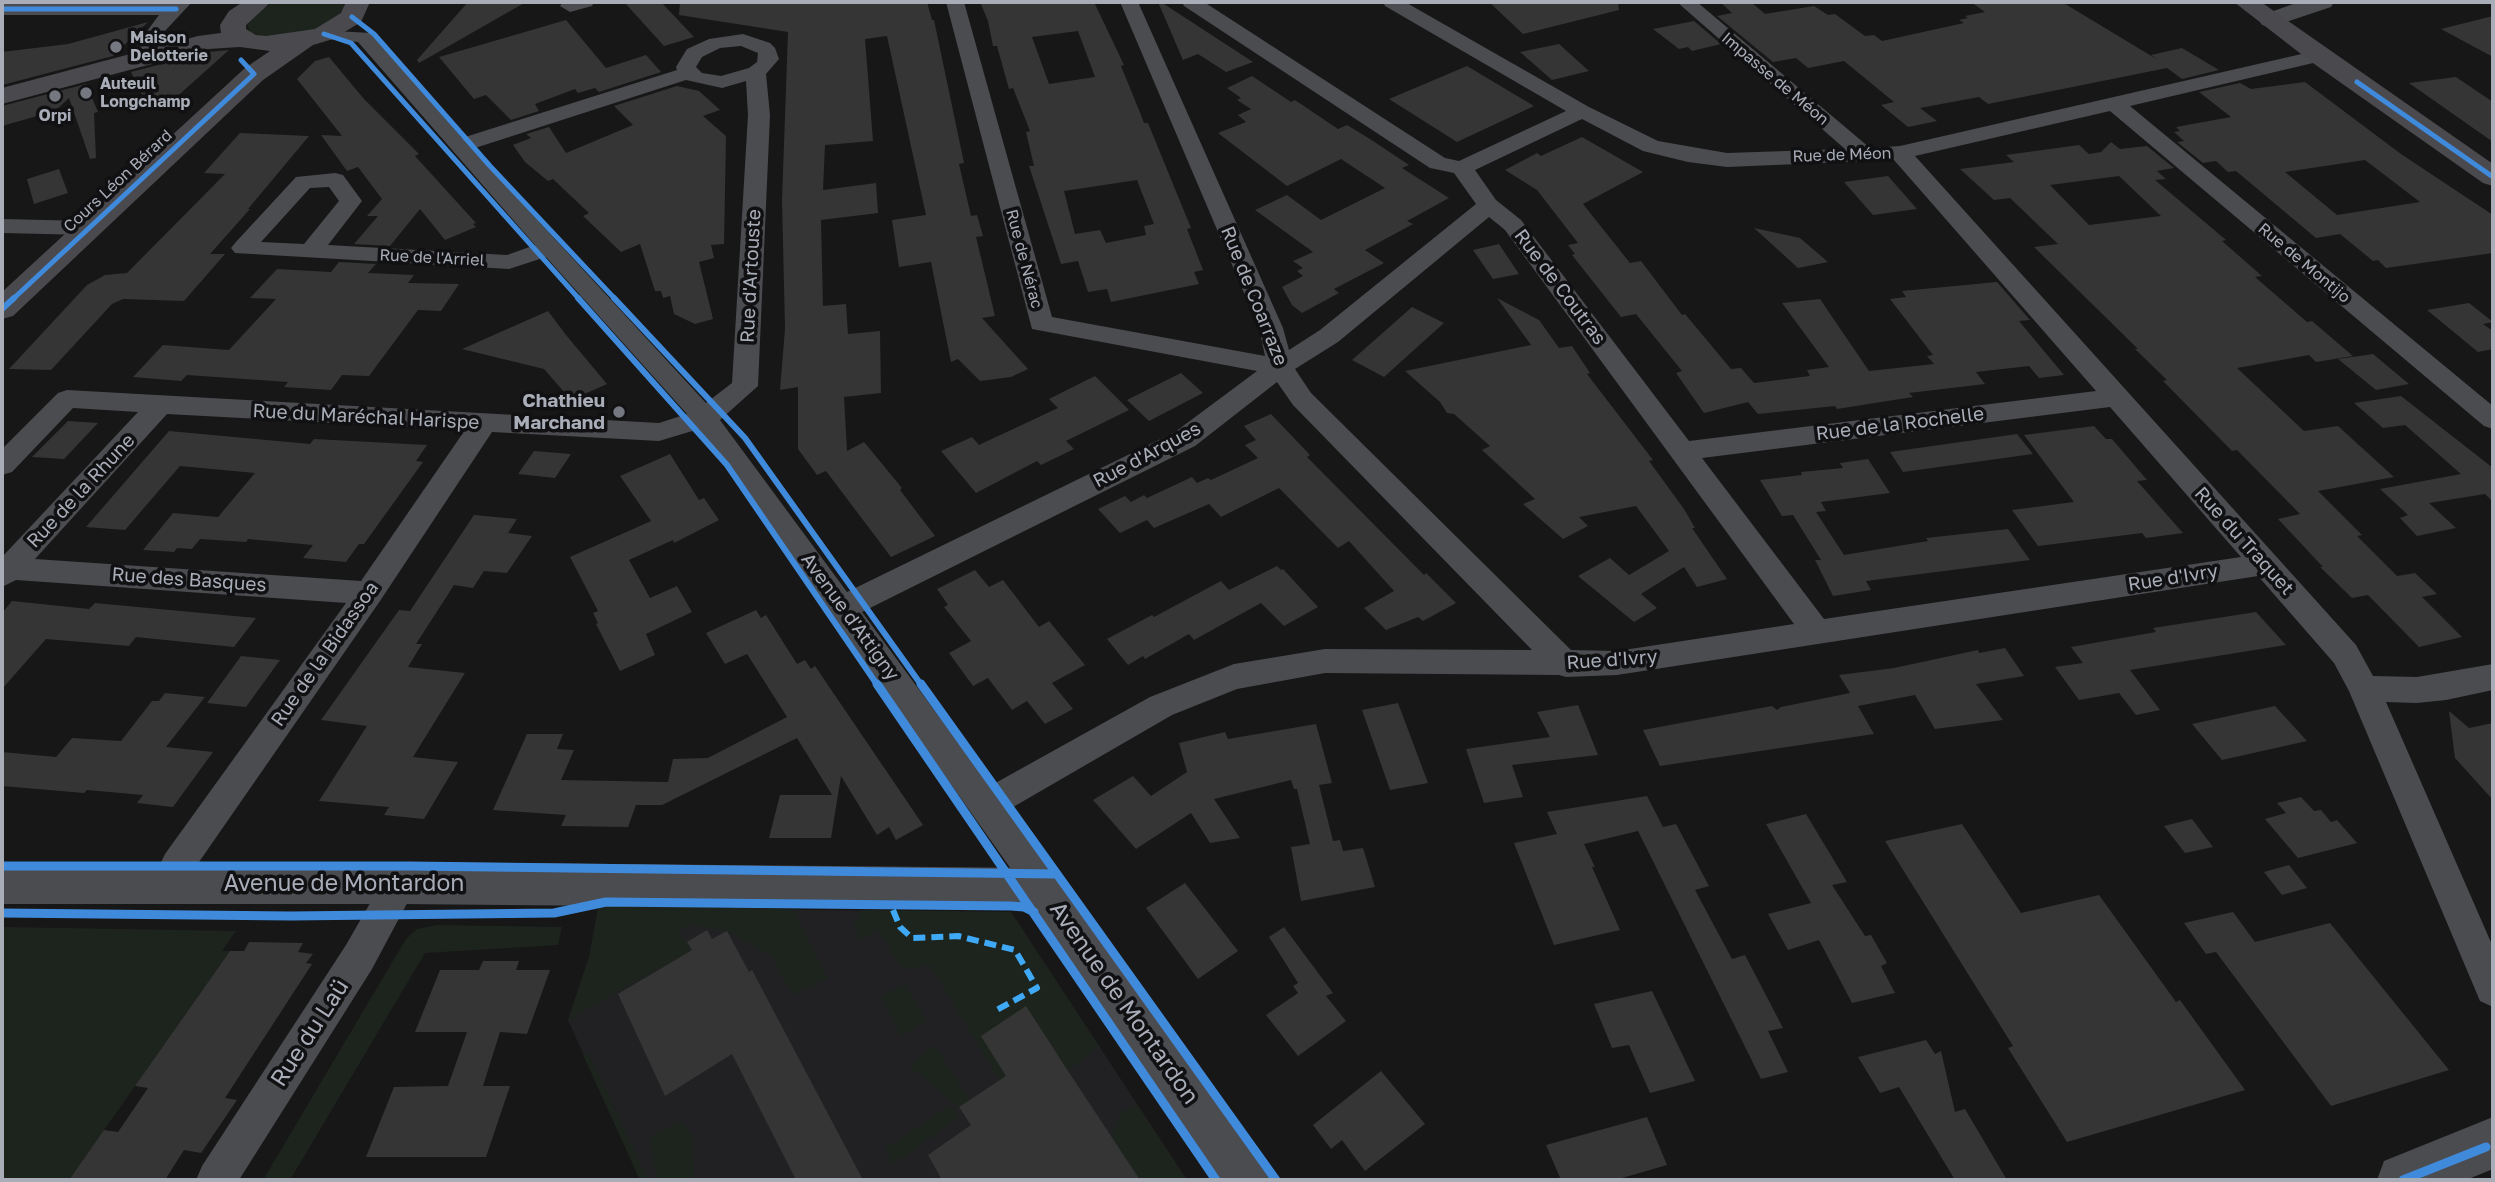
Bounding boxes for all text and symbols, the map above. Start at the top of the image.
place label: Maison Delotterie [130,28,208,66]
street label: Impasse de Méon [1718,29,1832,129]
marker: Maison Delotterie [108,39,124,55]
place label: Auteuil Longchamp [100,74,190,112]
marker: Auteuil Longchamp [78,85,94,101]
marker: Orpi [47,88,63,104]
place label: Orpi [39,106,71,126]
street label: Cours Léon Bérard [60,126,176,236]
street label: Rue de Méon [1792,144,1892,166]
street label: Rue de Nérac [1002,207,1046,311]
street label: Rue d'Artouste [736,209,766,343]
street label: Rue de Montijo [2254,219,2354,307]
street label: Rue de Coarraze [1216,223,1292,369]
street label: Rue de Coutras [1509,225,1611,349]
street label: Rue de l'Arriel [379,246,485,270]
place label: Chathieu Marchand [513,390,605,434]
street label: Rue du Maréchal Harispe [252,400,480,434]
street label: Rue de la Rochelle [1815,402,1985,446]
marker: Chathieu Marchand [611,404,627,420]
street label: Rue d'Arques [1089,417,1205,493]
street label: Rue de la Rhune [22,429,140,553]
street label: Rue du Traquet [2190,482,2298,600]
street label: Avenue d'Attigny [796,549,904,685]
street label: Rue d'Ivry [2126,560,2220,596]
street label: Rue des Basques [111,563,267,597]
street label: Rue de la Bidassoa [267,577,383,731]
street label: Rue d'Ivry [1566,645,1658,675]
street label: Avenue de Montardon [224,870,464,898]
street label: Avenue de Montardon [1044,897,1204,1109]
street label: Rue du Laü [265,974,355,1092]

